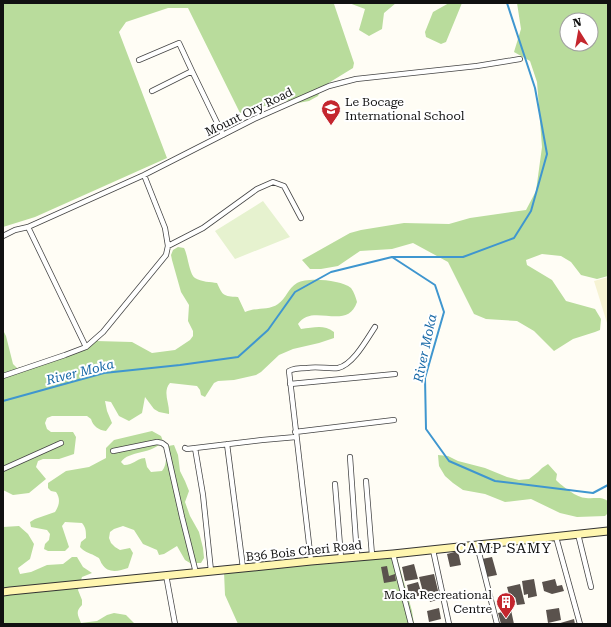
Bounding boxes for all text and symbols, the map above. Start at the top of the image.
north arrow [559,12,599,52]
text: N [572,15,583,30]
street label: Mount Ory Road [203,85,295,139]
place label: Le Bocage International School [345,95,465,123]
school or university icon: Le Bocage International School [320,98,342,126]
water label: River Moka [410,312,440,384]
water label: River Moka [44,356,116,388]
street label: B36 Bois Cheri Road [245,538,363,564]
district label: CAMP SAMY [456,540,552,556]
place label: Moka Recreational Centre [384,588,492,616]
building icon: Moka Recreational Centre [495,591,517,619]

